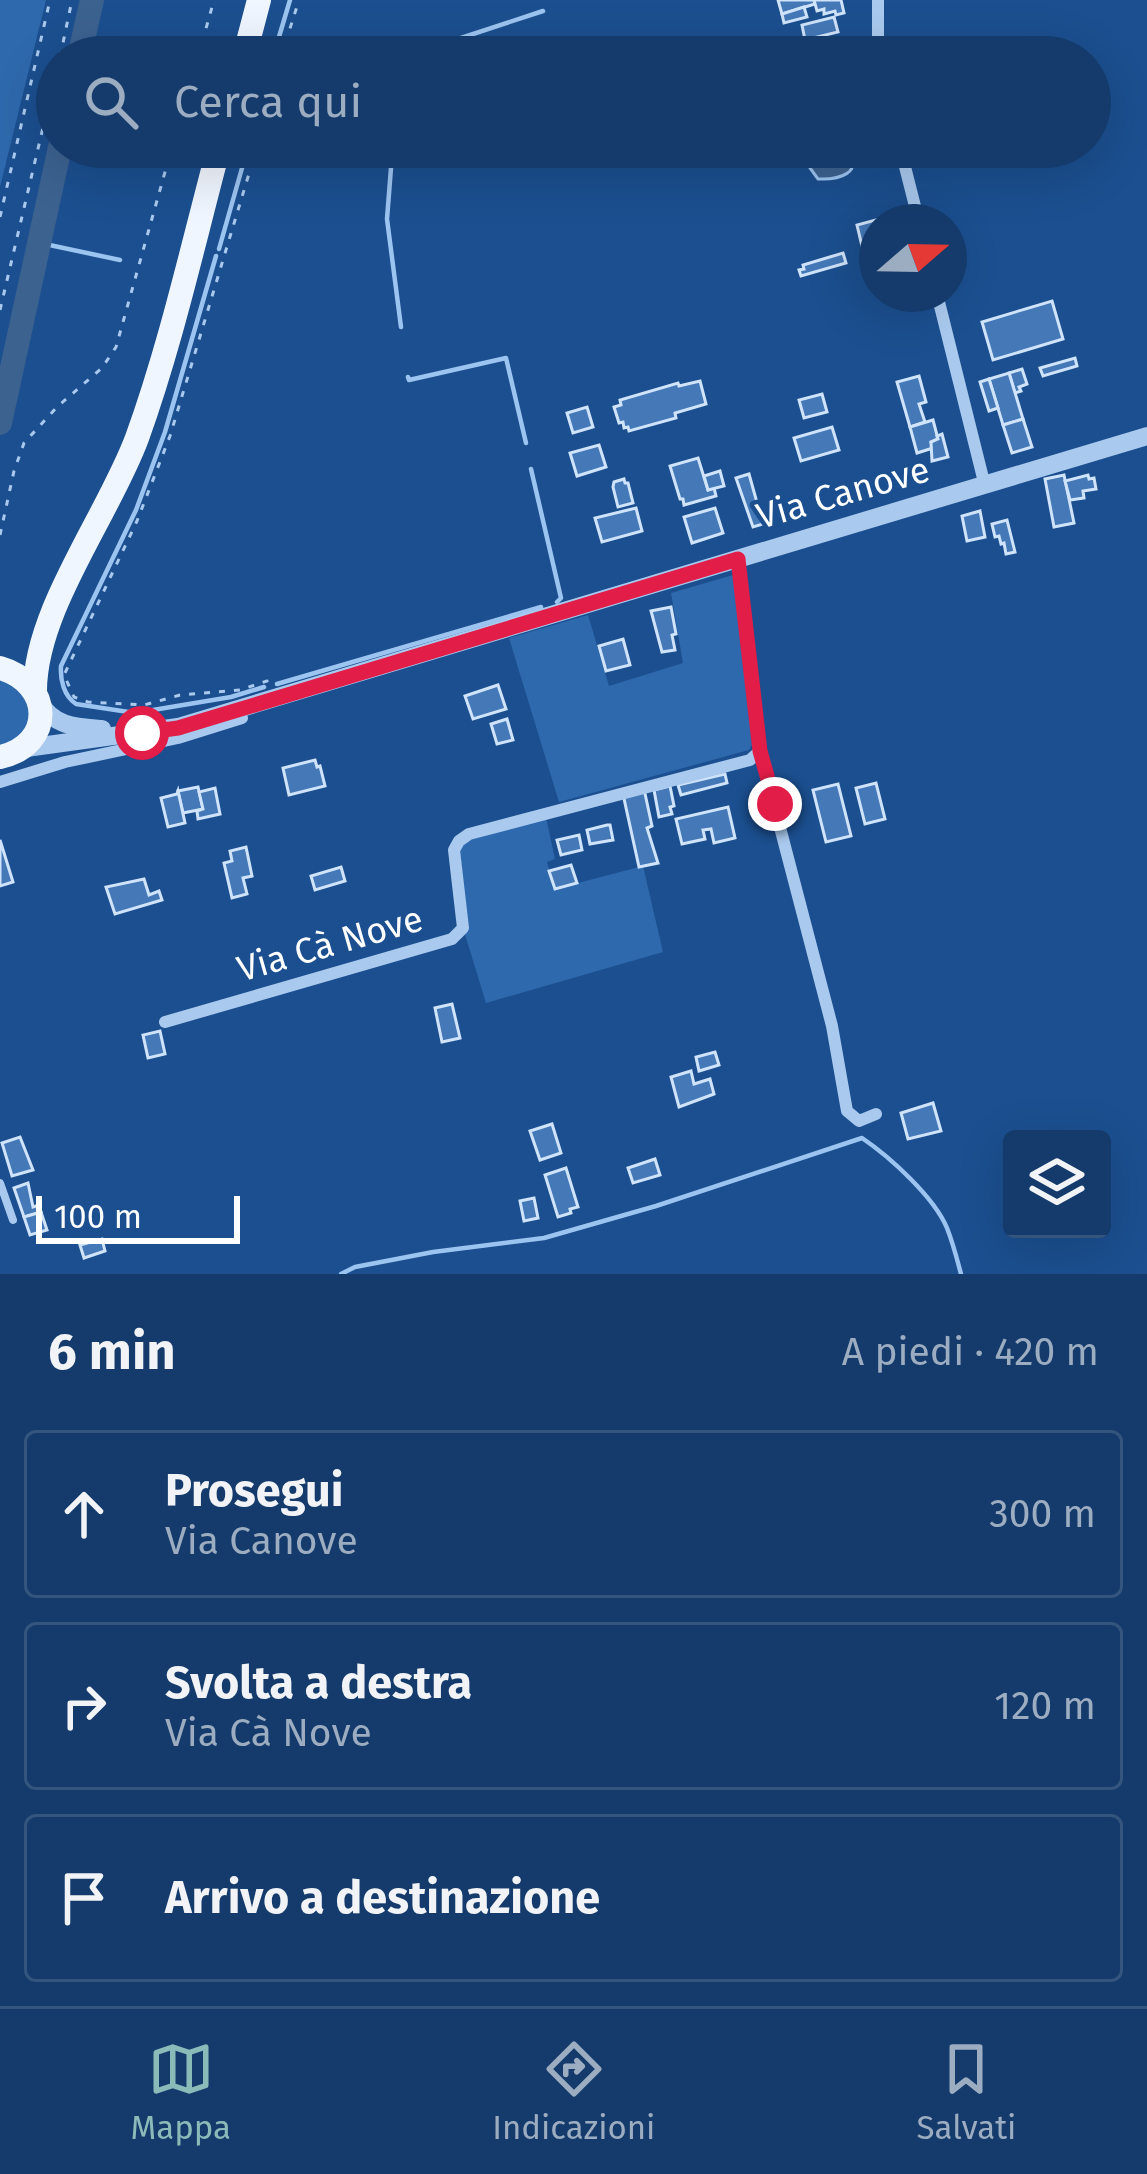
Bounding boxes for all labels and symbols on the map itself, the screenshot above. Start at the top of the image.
north arrow [859,204,967,312]
street label: Via Canove [751,447,935,539]
route start [115,706,169,760]
route end [748,777,802,831]
street label: Via Cà Nove [232,897,428,991]
scale bar [36,1190,240,1243]

